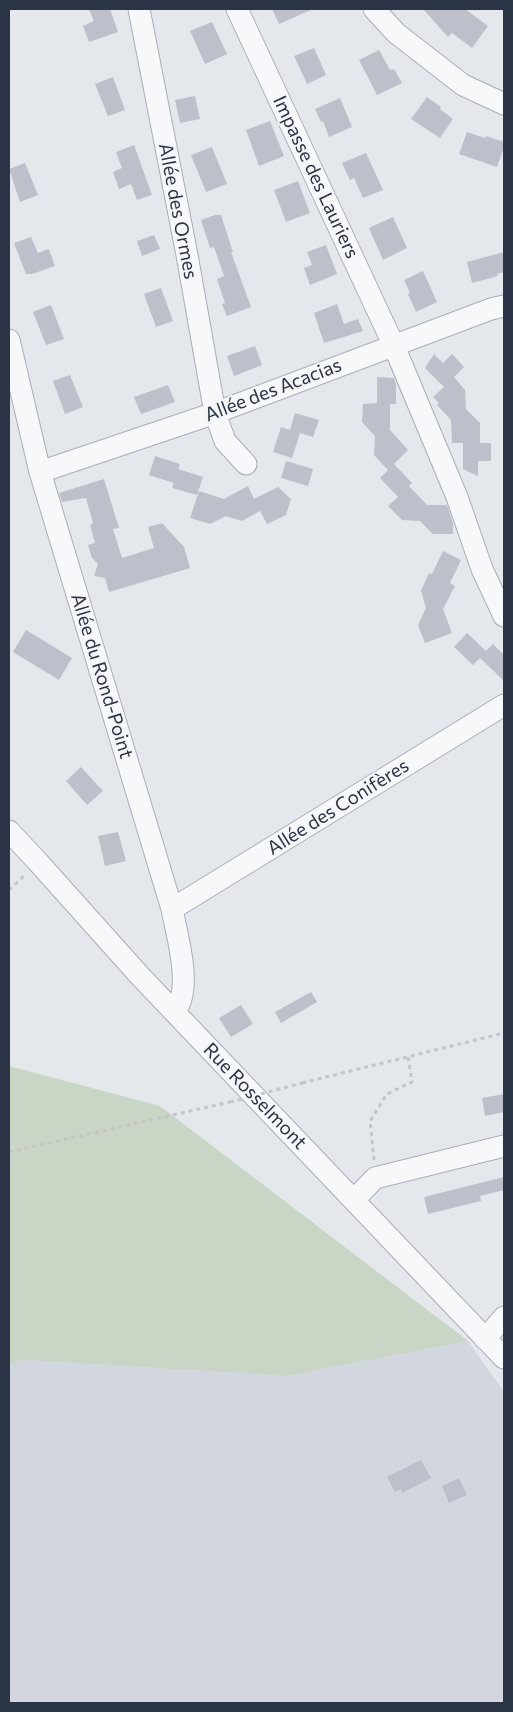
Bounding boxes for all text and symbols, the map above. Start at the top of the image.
street label: Impasse des Lauriers [268,92,364,262]
street label: Allée des Ormes [154,141,202,281]
street label: Allée des Acacias [201,353,345,427]
street label: Allée du Rond-Point [66,591,138,761]
street label: Allée des Conifères [263,754,413,860]
street label: Rue Rosselmont [199,1038,311,1154]

